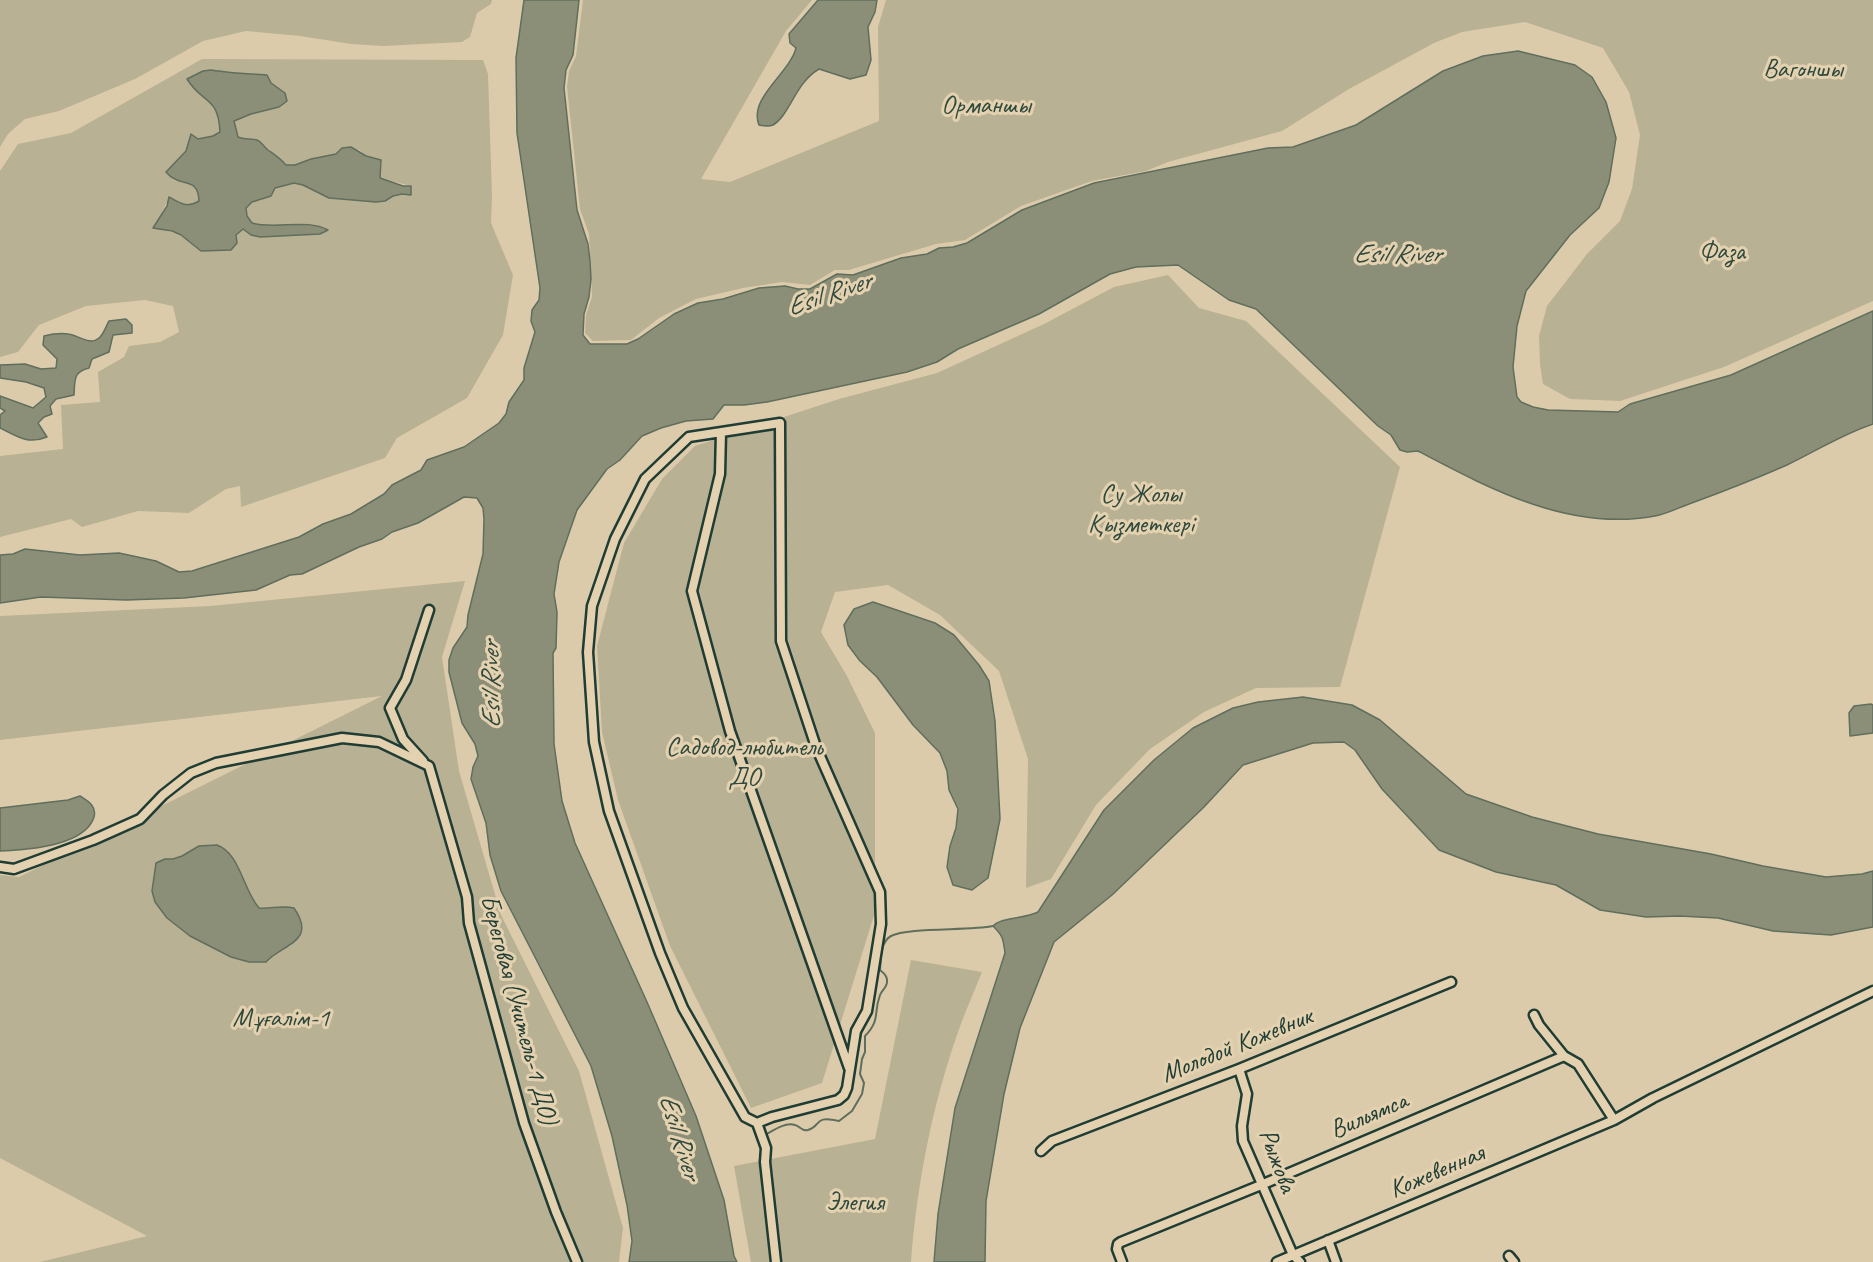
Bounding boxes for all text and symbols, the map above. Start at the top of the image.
park label: Вагоншы [1763,54,1843,86]
park label: Орманшы [941,90,1031,122]
park label: Фаза [1699,236,1745,268]
water label: Esil River [1354,239,1440,271]
water label: Esil River [783,266,875,324]
park label: Су Жолы Қызметкері [1088,479,1194,540]
water label: Esil River [475,641,509,729]
park label: Садовод-любитель ДО [666,732,822,794]
street label: Береговая (Учитель-1 ДО) [472,892,564,1128]
street label: Молодой Кожевник [1157,1001,1317,1091]
park label: Мұғалім-1 [232,1003,330,1035]
street label: Вильямса [1325,1086,1413,1146]
water label: Esil River [651,1091,707,1183]
street label: Рыжова [1251,1125,1303,1197]
street label: Кожевенная [1385,1138,1489,1206]
park label: Элегия [826,1187,884,1219]

